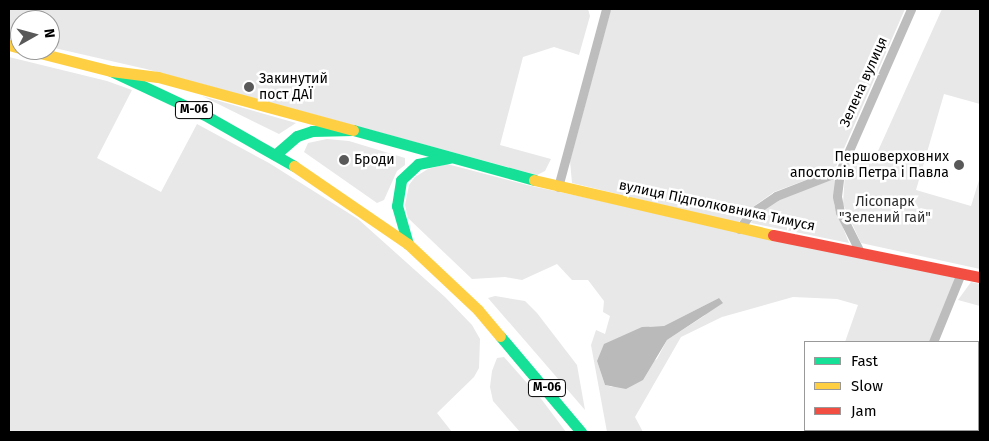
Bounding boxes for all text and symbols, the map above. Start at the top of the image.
north arrow [10,10,60,60]
text: N [40,28,58,39]
street label: Зелена вулиця [837,34,891,130]
place label: Закинутий пост ДАЇ [259,71,328,104]
marker: Закинутий пост ДАЇ [243,81,255,93]
road number: М-06 [174,100,214,120]
place label: Першоверховних апостолів Петра і Павла [790,149,949,182]
place label: Броди [354,152,395,168]
marker: Броди [338,154,350,166]
marker: Першоверховних апостолів Петра і Павла [953,159,965,171]
street label: вулиця Підполковника Тимуся [617,177,817,235]
park label: Лісопарк "Зелений гай" [839,194,931,226]
legend [804,341,979,431]
text: Fast [851,352,878,370]
text: Slow [851,377,883,395]
road number: М-06 [527,378,567,398]
text: Jam [851,402,877,420]

